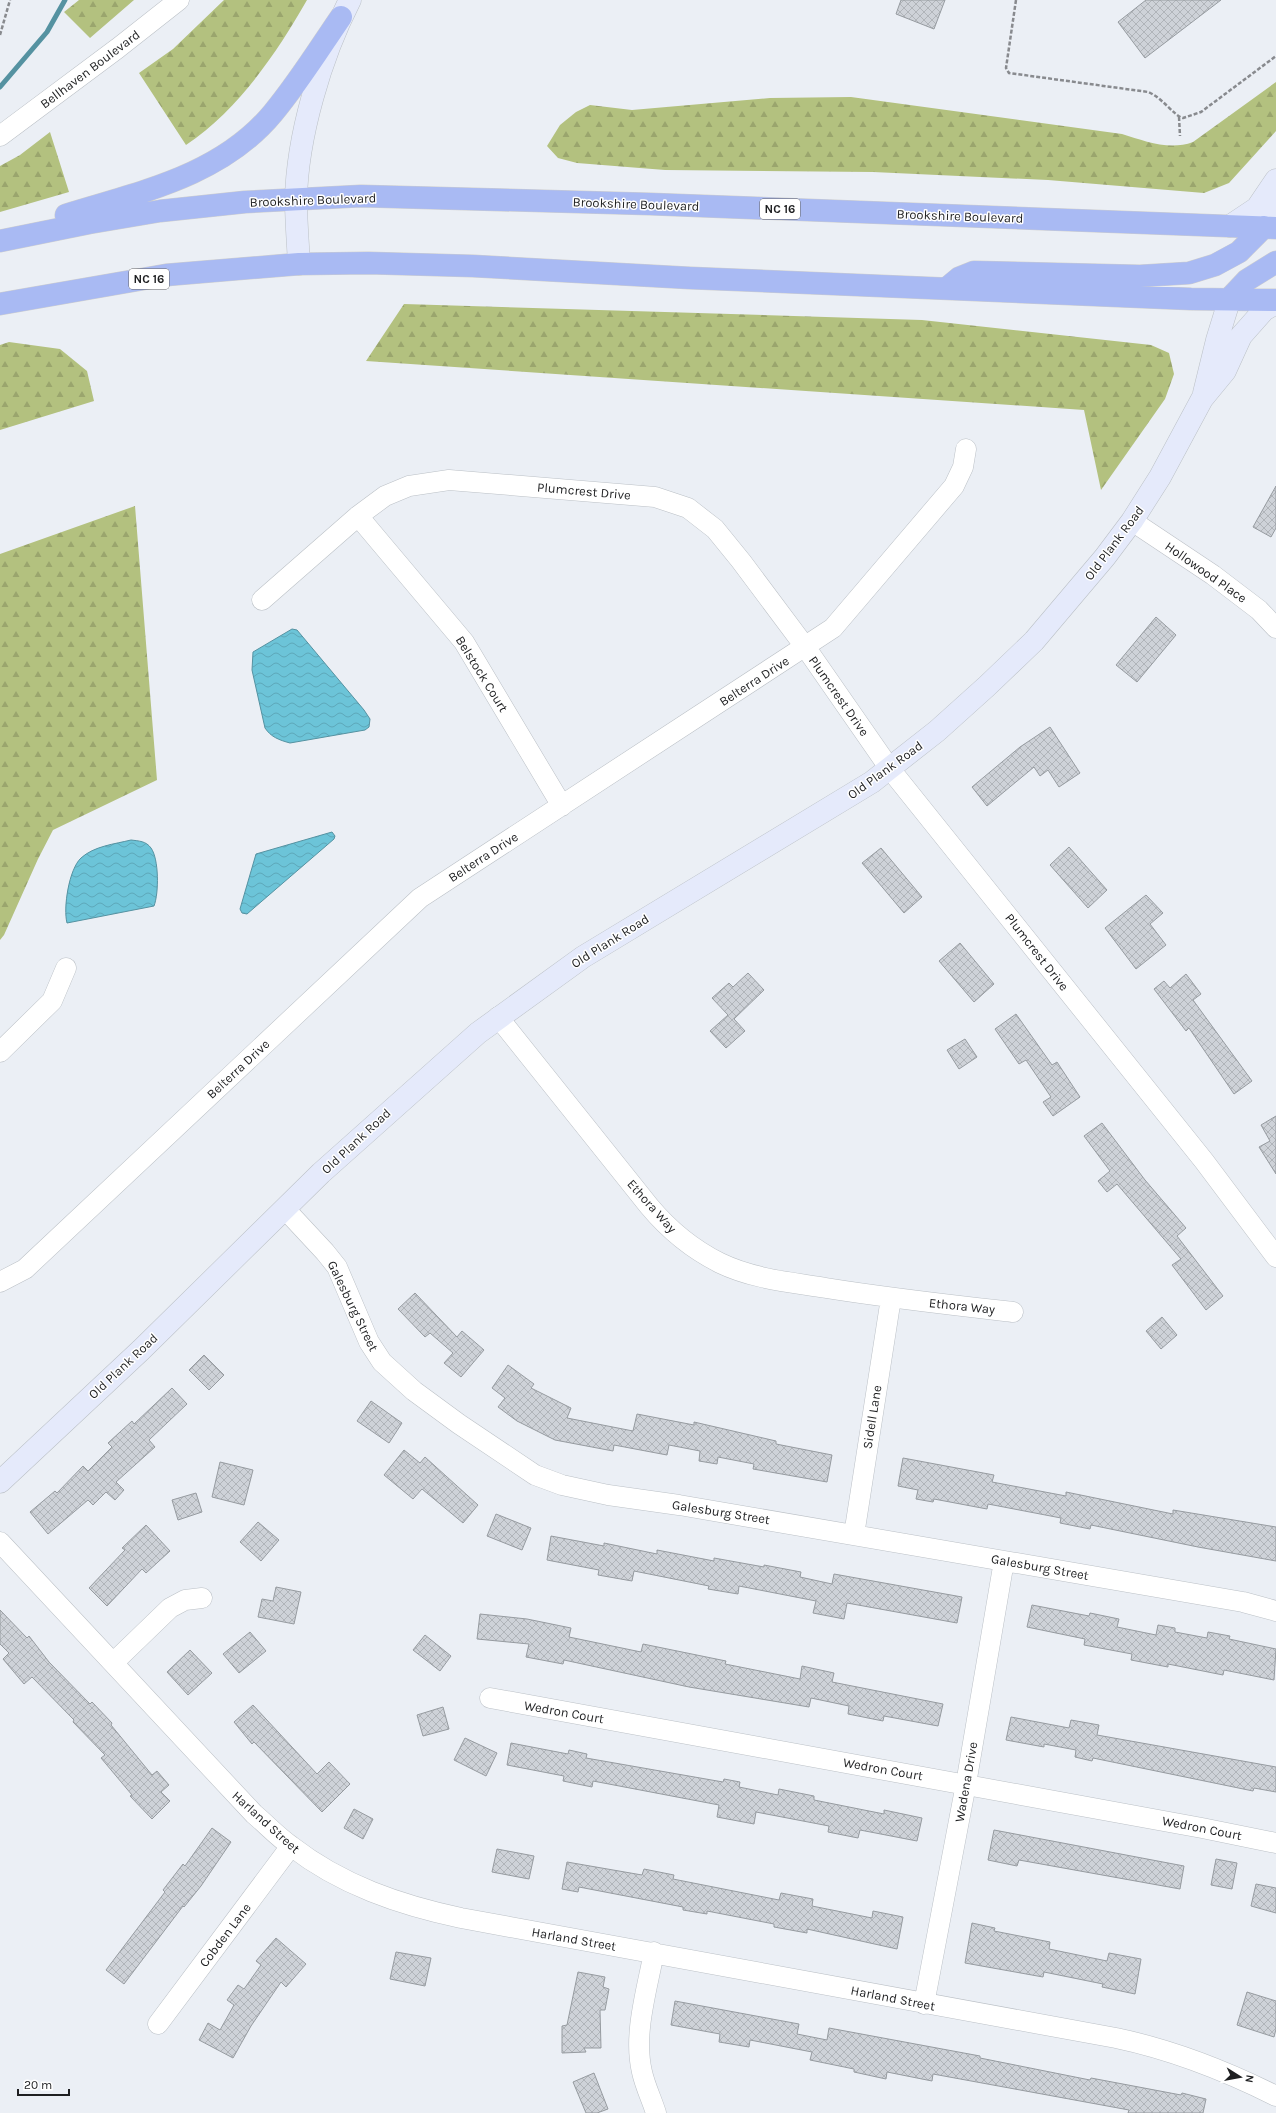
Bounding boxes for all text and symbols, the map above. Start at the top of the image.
street label: Bellhaven Boulevard [37,27,143,111]
street label: Brookshire Boulevard [249,190,377,210]
street label: Brookshire Boulevard [572,194,700,214]
road number: NC 16 [760,199,800,219]
street label: Brookshire Boulevard [896,206,1024,226]
road number: NC 16 [129,269,169,289]
street label: Plumcrest Drive [536,479,632,503]
street label: Old Plank Road [1081,503,1147,583]
street label: Hollowood Place [1162,538,1250,606]
street label: Belstock Court [453,633,511,715]
street label: Belterra Drive [716,653,792,709]
street label: Plumcrest Drive [806,653,872,739]
street label: Old Plank Road [845,738,925,802]
street label: Belterra Drive [445,829,521,885]
street label: Plumcrest Drive [1002,910,1072,994]
street label: Old Plank Road [568,911,652,971]
street label: Belterra Drive [204,1036,273,1102]
street label: Old Plank Road [318,1105,394,1177]
street label: Ethora Way [624,1176,680,1236]
street label: Galesburg Street [325,1258,381,1354]
street label: Ethora Way [928,1295,996,1317]
street label: Old Plank Road [85,1330,161,1402]
street label: Sidell Lane [860,1384,884,1450]
street label: Galesburg Street [671,1497,771,1527]
street label: Galesburg Street [990,1551,1090,1583]
street label: Wedron Court [523,1698,605,1726]
street label: Wadena Drive [952,1740,980,1823]
street label: Wedron Court [842,1755,924,1783]
street label: Harland Street [229,1788,303,1856]
street label: Wedron Court [1161,1813,1243,1843]
street label: Cobden Lane [196,1900,254,1970]
street label: Harland Street [531,1924,618,1954]
street label: Harland Street [850,1982,937,2014]
north arrow [1220,2057,1260,2097]
scale bar [18,2071,69,2097]
text: N [1242,2074,1256,2084]
text: 20 m [24,2078,52,2092]

